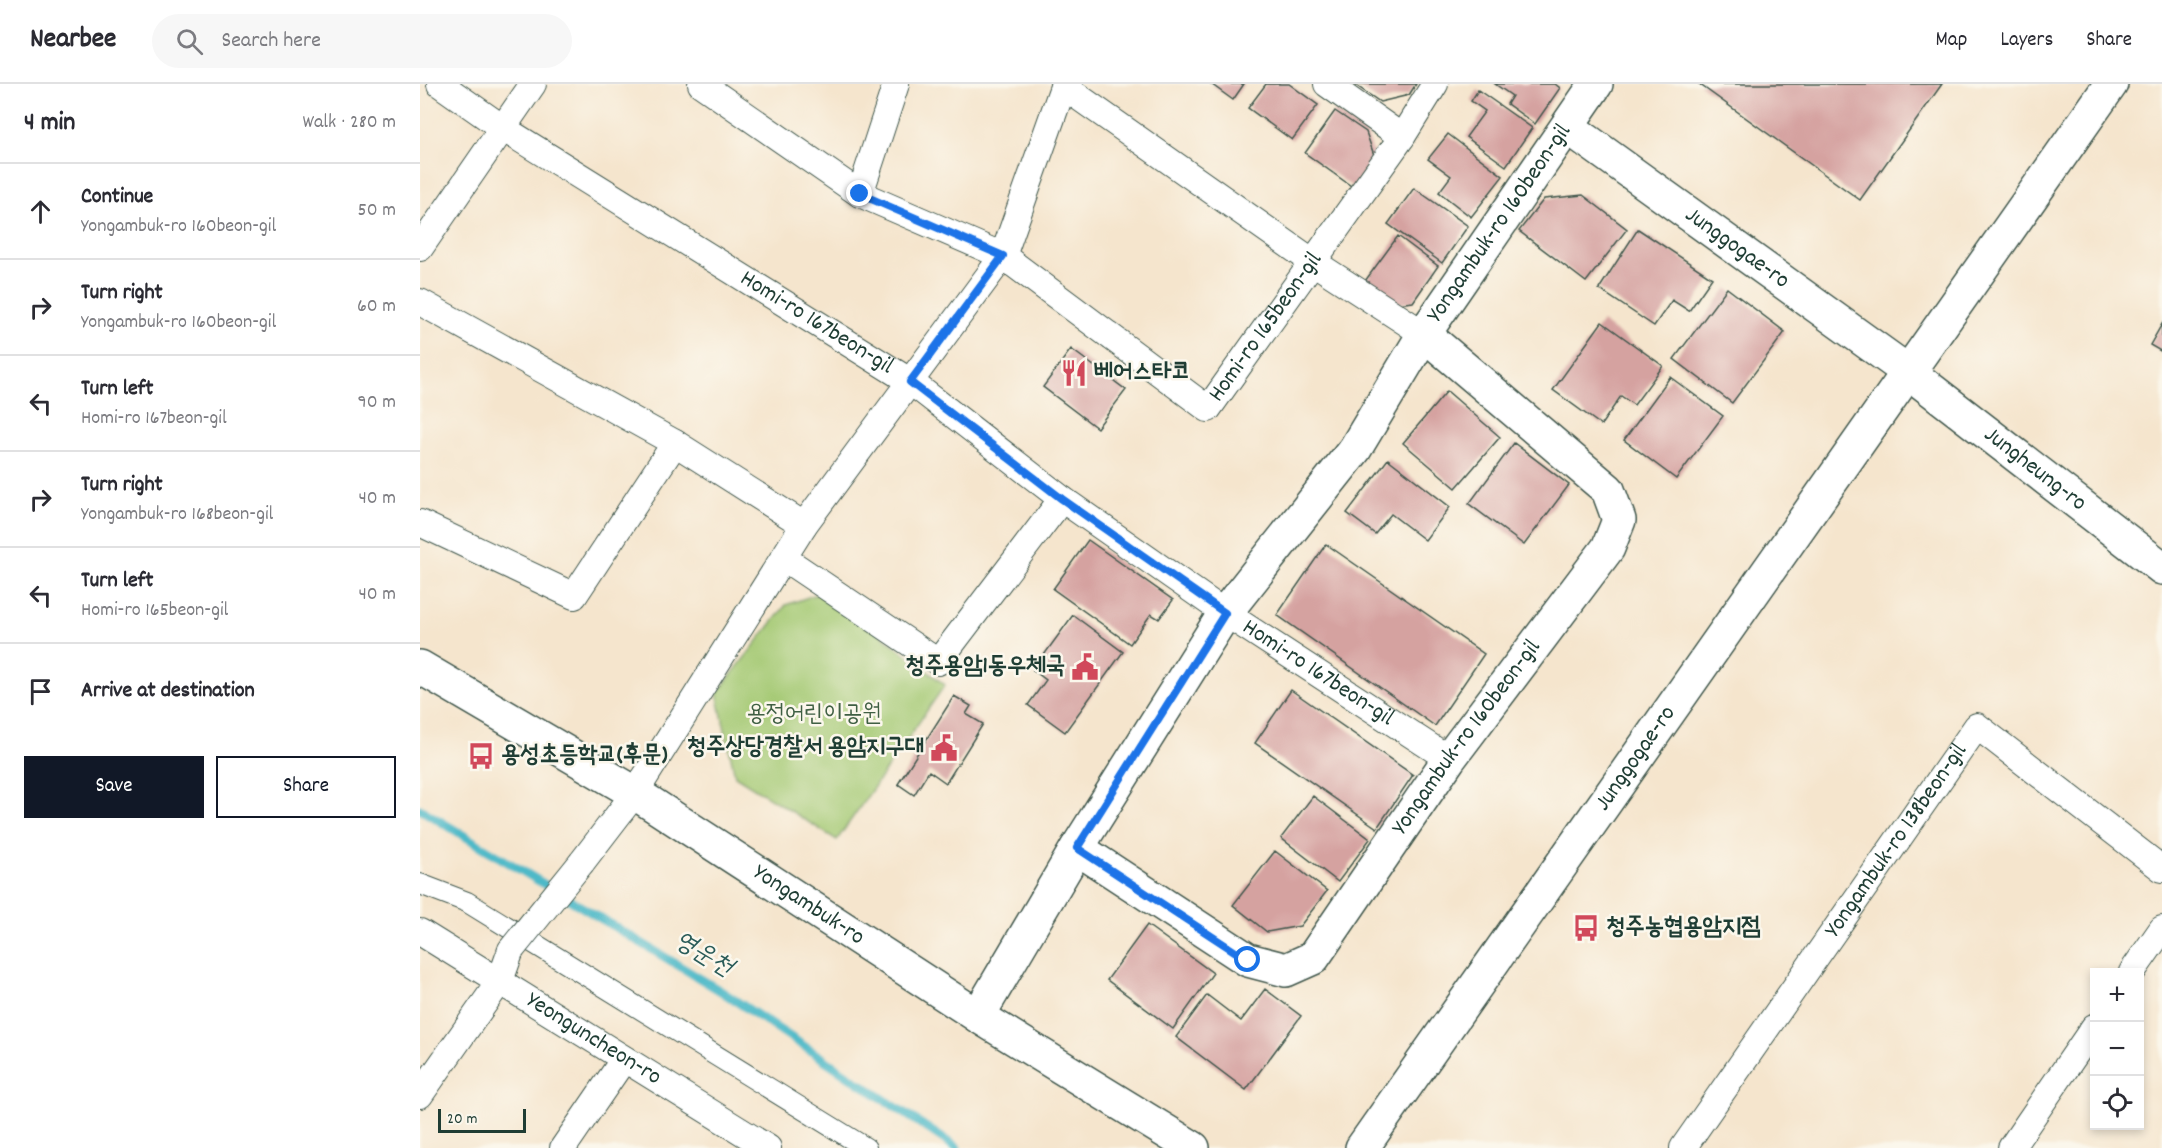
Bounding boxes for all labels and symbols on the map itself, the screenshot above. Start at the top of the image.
street label: Yongambuk-ro 160beon-gil [1419,117,1581,330]
route end [846,180,872,206]
street label: Junggogae-ro [1677,199,1796,298]
street label: Homi-ro 165beon-gil [1201,245,1331,409]
street label: Homi-ro 167beon-gil [733,263,900,384]
place label: 베어스타코 [1094,356,1191,390]
restaurant icon: 베어스타코 [1059,358,1089,388]
street label: Jungheung-ro [1976,419,2093,520]
street label: Homi-ro 167beon-gil [1235,611,1401,736]
street label: Yongambuk-ro 160beon-gil [1384,633,1550,843]
place label: 청주용암1동우체국 [905,650,1065,684]
public building icon: 청주용암1동우체국 [1070,652,1100,682]
park label: 용정어린이공원 [746,698,882,732]
street label: Junggogae-ro [1587,699,1685,818]
place label: 청주상당경찰서 용암지구대 [687,731,924,765]
public building icon: 청주상당경찰서 용암지구대 [929,733,959,763]
street label: Yongambuk-ro 138beon-gil [1817,737,1977,945]
place label: 용성초등학교(후문) [501,739,668,773]
bus stop icon: 용성초등학교(후문) [466,741,496,771]
street label: Yongambuk-ro [746,857,871,955]
place label: 청주농협용암지점 [1606,911,1761,945]
bus stop icon: 청주농협용암지점 [1571,913,1601,943]
water label: 영운천 [667,923,742,989]
route start [1234,946,1260,972]
street label: Yeonguncheon-ro [519,985,668,1095]
scale bar [438,1106,526,1134]

